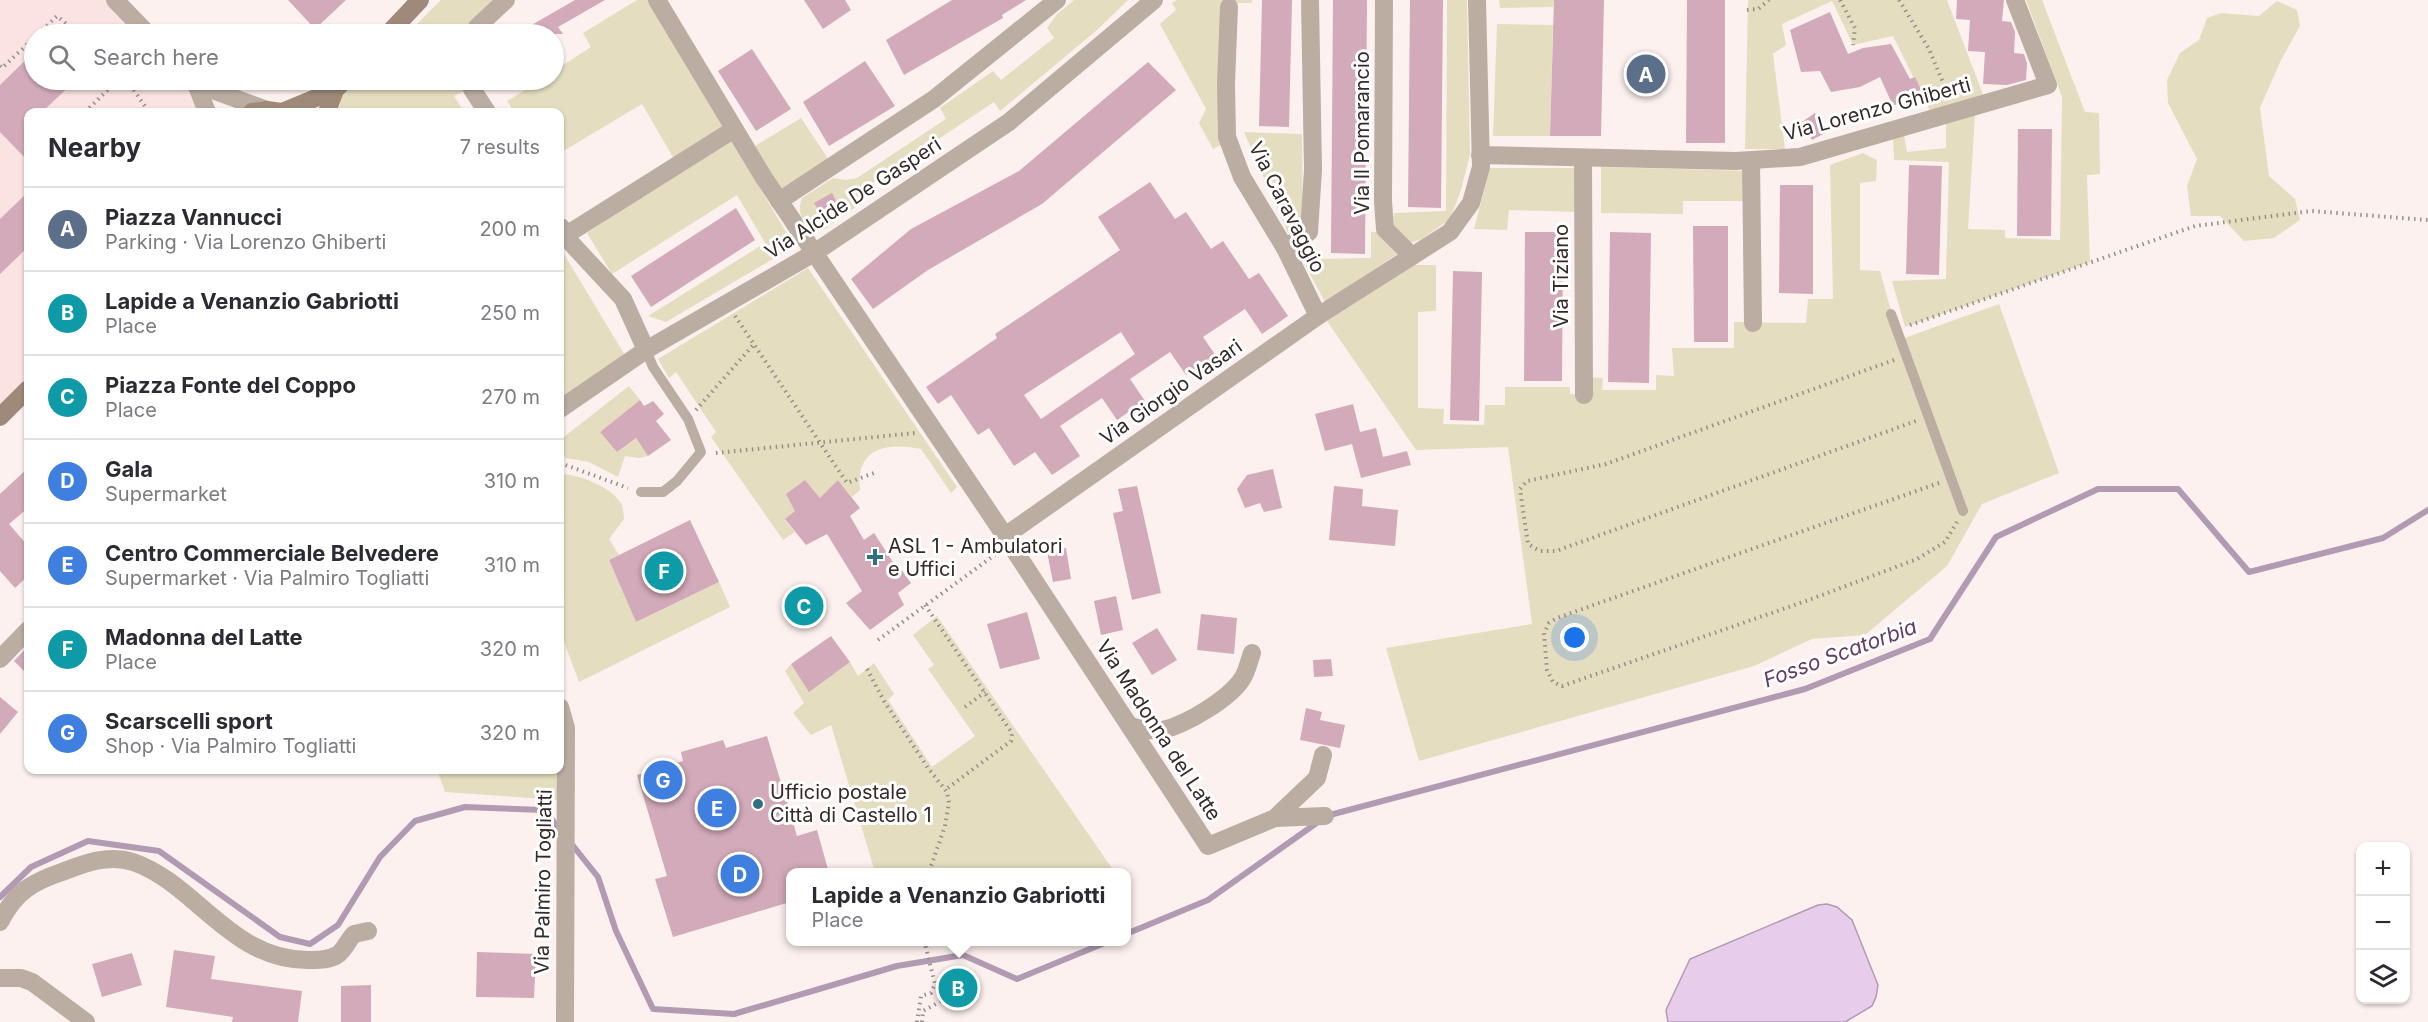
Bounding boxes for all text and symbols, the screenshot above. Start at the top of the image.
search box [24,24,564,90]
icon: search [45,41,78,74]
text: Search here [93,44,219,70]
street label: Via Il Pomarancio [1350,51,1374,215]
pin: A [1626,52,1666,97]
street label: Via Lorenzo Ghiberti [1781,72,1973,146]
text: Nearby [48,132,141,163]
street label: Via Alcide De Gasperi [761,132,945,264]
text: 7 results [460,135,540,159]
street label: Via Caravaggio [1244,138,1330,276]
text: Piazza Vannucci [105,204,282,230]
text: A [60,217,75,241]
text: 200 m [479,217,540,241]
street label: Via Tiziano [1549,224,1573,328]
text: Parking · Via Lorenzo Ghiberti [105,230,386,254]
text: Lapide a Venanzio Gabriotti [105,288,399,314]
text: B [61,301,74,325]
text: 250 m [480,301,540,325]
text: Place [105,314,157,338]
street label: Via Giorgio Vasari [1095,334,1247,450]
text: Piazza Fonte del Coppo [105,372,356,398]
text: C [60,385,75,409]
text: 270 m [481,385,540,409]
text: Place [105,398,157,422]
text: Gala [105,456,153,482]
text: D [60,469,75,493]
text: 310 m [484,469,540,493]
text: Supermarket [105,482,227,506]
place label: ASL 1 - Ambulatori e Uffici [888,534,1063,581]
text: Centro Commerciale Belvedere [105,540,439,566]
pin: F [644,548,684,594]
marker: ASL 1 - Ambulatori e Uffici [866,548,884,566]
text: E [61,553,74,577]
text: 310 m [484,553,540,577]
text: Supermarket · Via Palmiro Togliatti [105,566,429,590]
pin: C [784,584,824,628]
water label: Fosso Scatorbia [1760,614,1920,692]
your location [1560,623,1589,652]
text: Madonna del Latte [105,624,303,650]
street label: Via Madonna del Latte [1092,635,1226,825]
text: F [62,637,73,661]
text: 320 m [480,637,540,661]
text: Place [105,650,157,674]
text: Scarscelli sport [105,708,273,734]
text: G [60,721,75,745]
text: 320 m [480,721,540,745]
text: Shop · Via Palmiro Togliatti [105,734,356,758]
pin: G [644,758,682,802]
place label: Ufficio postale Città di Castello 1 [770,780,932,827]
pin: E [698,786,736,830]
street label: Via Palmiro Togliatti [529,789,557,975]
marker: Ufficio postale Città di Castello 1 [751,797,765,811]
map controls [2356,842,2410,1004]
button: + [2356,842,2410,896]
pin: D [720,852,760,896]
popup [786,868,1131,946]
text: Lapide a Venanzio Gabriotti [812,882,1105,908]
button: − [2356,896,2410,950]
text: Place [812,908,864,932]
button: layers [2356,950,2410,1004]
pin: B [938,966,978,1010]

